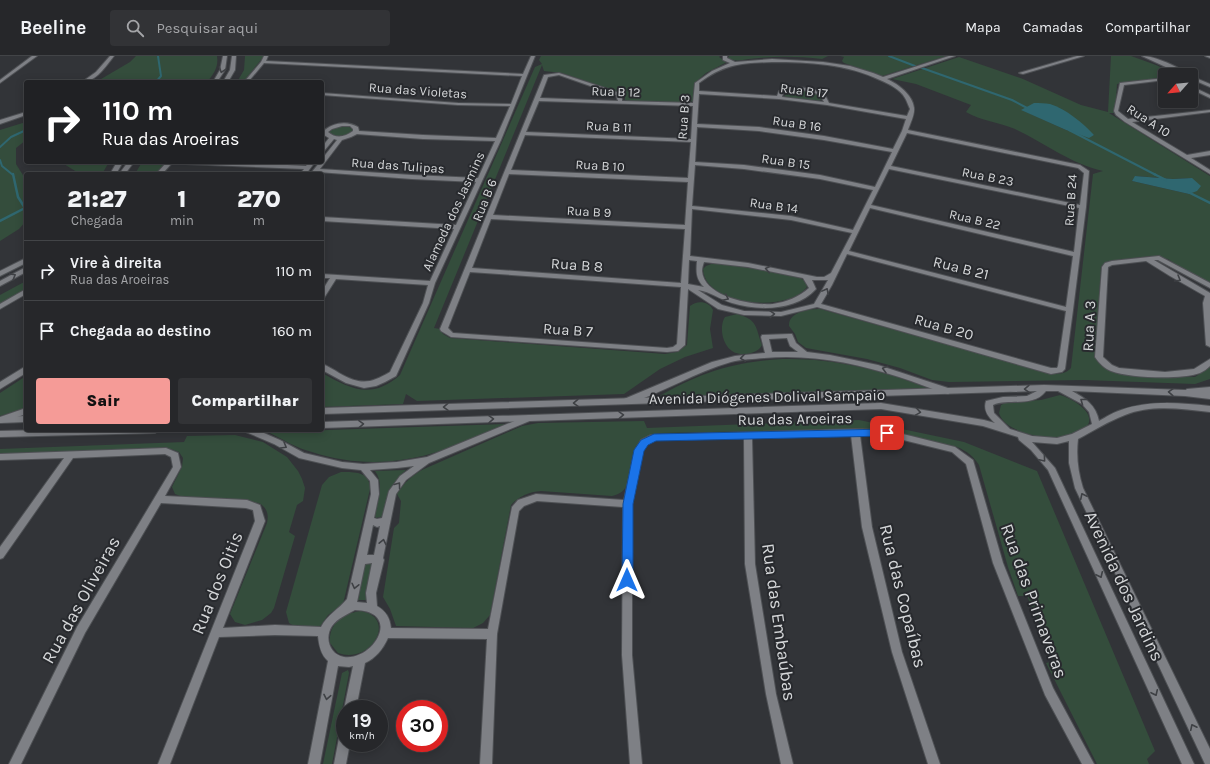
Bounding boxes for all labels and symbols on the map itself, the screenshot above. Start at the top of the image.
one-way arrow [218,66,227,73]
north arrow [1158,68,1198,108]
street label: Rua das Violetas [368,80,468,101]
street label: Rua B 17 [779,80,829,101]
street label: Rua B 12 [591,83,641,100]
street label: Rua B 3 [674,94,693,140]
street label: Rua A 10 [1124,101,1173,140]
street label: Rua B 16 [772,113,822,134]
street label: Rua B 11 [586,118,632,135]
street label: Alameda dos Jasmins [419,149,488,273]
street label: Rua B 15 [761,151,811,172]
street label: Rua das Tulipas [351,155,445,176]
street label: Rua B 10 [575,157,625,174]
street label: Rua B 23 [961,164,1015,189]
street label: Rua B 24 [1061,174,1080,227]
street label: Rua B 6 [469,177,500,224]
street label: Rua B 14 [749,195,799,216]
street label: Rua B 9 [566,203,612,220]
street label: Rua B 22 [948,206,1002,233]
street label: Rua B 21 [931,252,991,284]
street label: Rua B 8 [550,254,604,276]
one-way arrow [765,265,771,273]
one-way arrow [9,274,16,281]
one-way arrow [1174,274,1181,281]
one-way arrow [822,288,829,295]
one-way arrow [722,293,729,301]
street label: Rua A 3 [1079,300,1099,352]
one-way arrow [769,310,775,318]
street label: Rua B 20 [912,310,976,344]
street label: Rua B 7 [542,319,594,341]
one-way arrow [739,353,746,362]
one-way arrow [881,365,888,374]
one-way arrow [1024,384,1030,393]
street label: Avenida Diógenes Dolival Sampaio [649,386,885,408]
one-way arrow [1168,388,1174,396]
one-way arrow [573,399,579,408]
one-way arrow [1081,399,1088,406]
one-way arrow [443,403,449,412]
one-way arrow [915,407,921,416]
street label: Rua das Aroeiras [738,409,852,429]
one-way arrow [618,411,624,419]
one-way arrow [488,415,494,423]
pin [870,416,904,450]
one-way arrow [358,419,364,428]
one-way arrow [280,442,287,449]
one-way arrow [1039,454,1046,461]
one-way arrow [393,482,400,489]
one-way arrow [1080,492,1088,500]
street label: Avenida dos Jardins [1079,507,1169,665]
street label: Rua das Primaveras [996,521,1072,681]
street label: Rua das Copaíbas [875,522,931,670]
street label: Rua dos Oitis [186,528,248,638]
street label: Rua das Oliveiras [37,533,125,667]
one-way arrow [378,539,386,545]
street label: Rua das Embaúbas [757,542,801,702]
position arrow [606,559,648,601]
one-way arrow [1095,571,1103,578]
one-way arrow [352,582,360,589]
one-way arrow [1150,689,1158,696]
one-way arrow [323,694,331,700]
speed limit sign: 30 [396,700,448,752]
one-way arrow [1190,723,1198,731]

